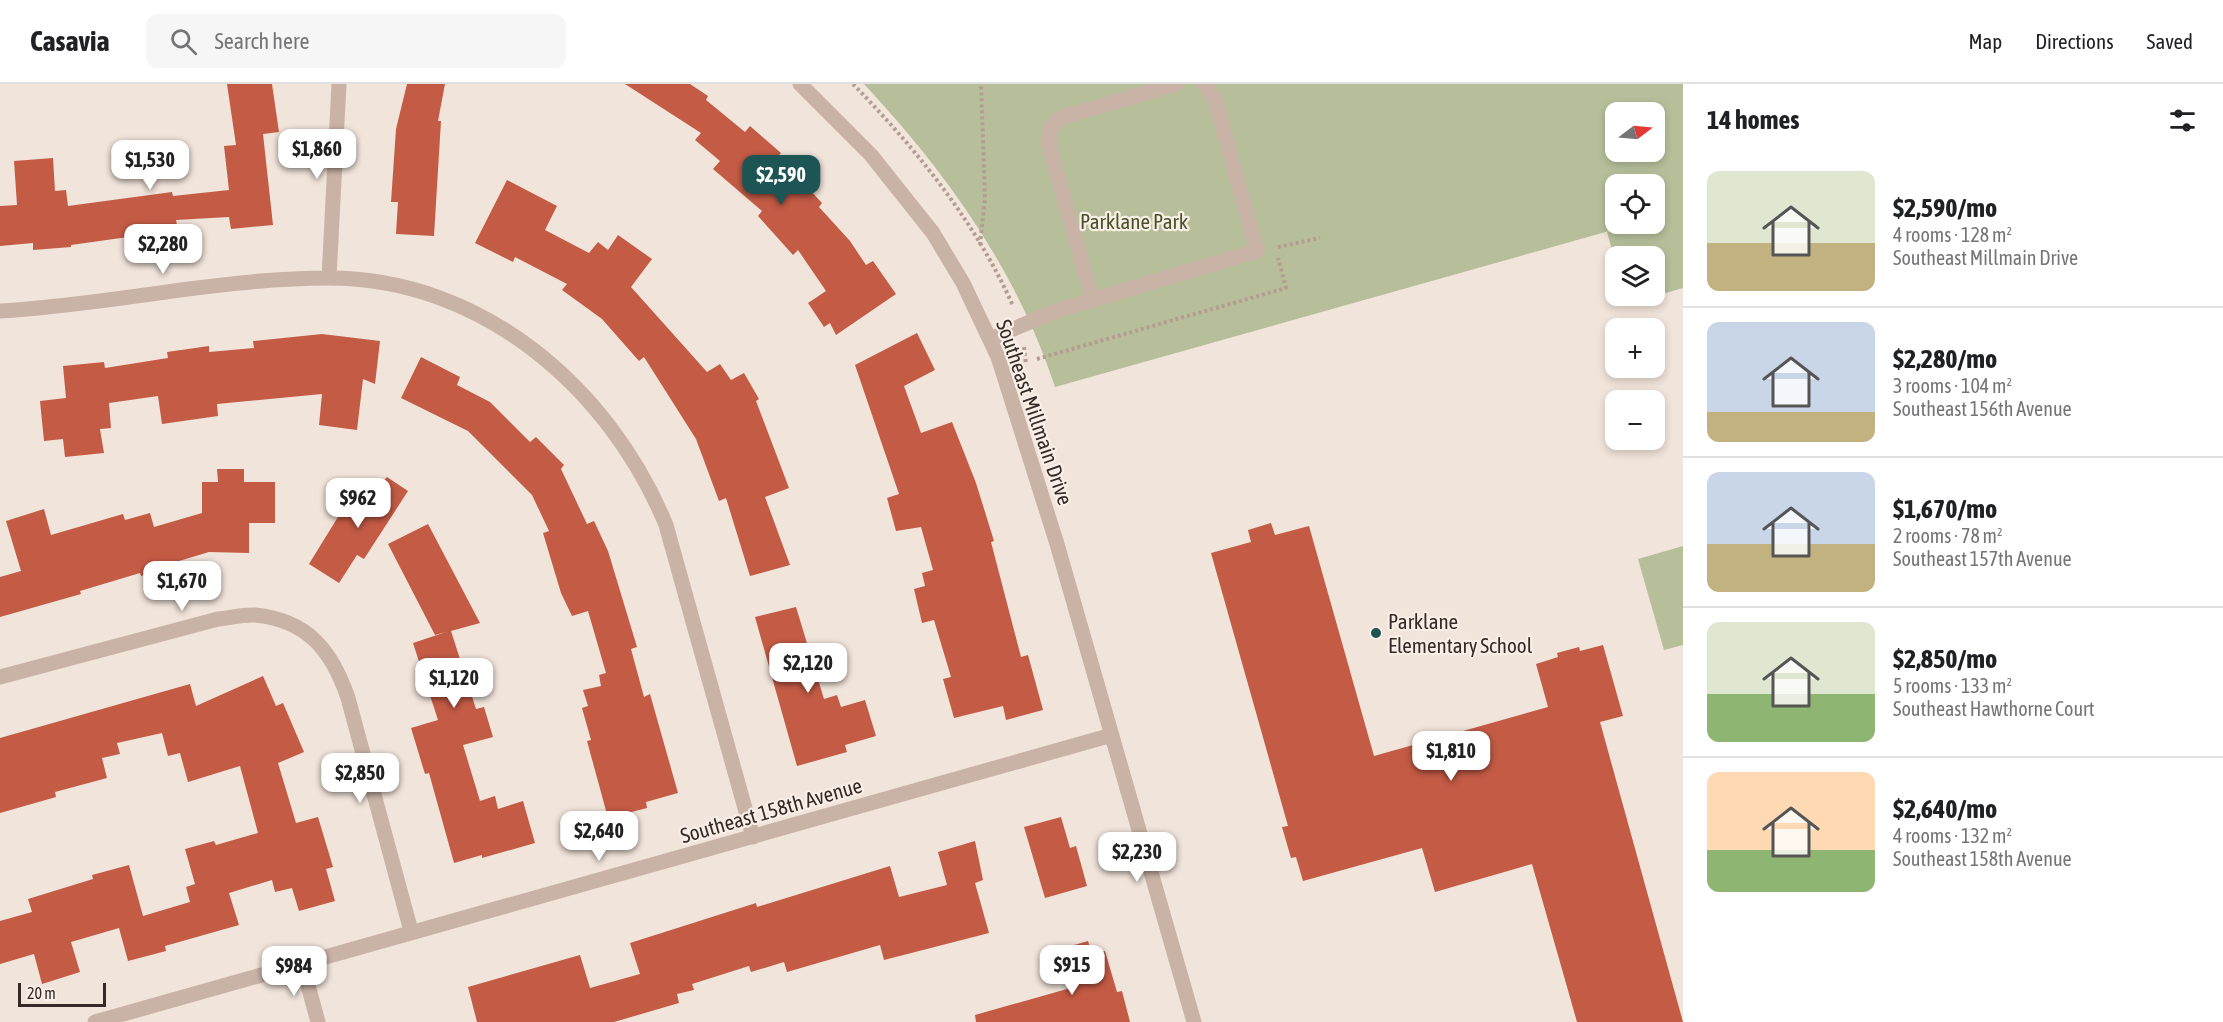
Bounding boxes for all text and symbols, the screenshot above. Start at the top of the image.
search box [146,14,566,68]
text: Casavia [30,25,110,57]
icon: search [167,25,200,58]
text: Search here [215,28,309,54]
text: Map [1968,29,2002,53]
text: Directions [2035,29,2114,53]
text: Saved [2147,29,2193,53]
north arrow [1605,102,1665,162]
map controls [1605,102,1665,450]
icon: filters [2166,104,2199,137]
text: 14 homes [1707,105,1800,135]
pin: $1,860 [268,129,366,180]
text: $1,860 [292,137,342,160]
pin: $1,530 [101,140,199,191]
text: $1,530 [125,148,175,171]
pin: $2,590 [732,155,830,206]
text: $2,590 [756,163,806,186]
button: locate [1605,174,1665,234]
text: $2,590/mo [1893,193,1997,223]
icon: home [1755,195,1827,267]
park label: Parklane Park [1080,209,1188,233]
text: 4 rooms · 128 m² [1893,223,2012,246]
pin: $2,280 [114,224,212,275]
text: $2,280 [138,232,188,255]
button: layers [1605,246,1665,306]
text: Southeast Millmain Drive [1893,246,2078,269]
street label: Southeast Millmain Drive [992,316,1078,508]
button: + [1605,318,1665,378]
text: $2,280/mo [1893,344,1997,374]
icon: home [1755,346,1827,418]
text: 3 rooms · 104 m² [1893,374,2012,397]
button: − [1605,390,1665,450]
text: Southeast 156th Avenue [1893,397,2072,420]
pin: $962 [322,478,394,529]
text: $962 [340,486,376,509]
text: $1,670/mo [1893,494,1997,524]
icon: home [1755,496,1827,568]
text: 2 rooms · 78 m² [1893,524,2003,547]
text: Southeast 157th Avenue [1893,547,2072,570]
pin: $1,670 [133,561,231,612]
text: $1,670 [157,569,207,592]
place label: Parklane Elementary School [1388,609,1533,657]
marker: Parklane Elementary School [1369,626,1383,640]
pin: $2,120 [759,643,857,694]
text: $2,850/mo [1893,644,1997,674]
icon: home [1755,646,1827,718]
text: $2,120 [783,651,833,674]
pin: $1,120 [405,658,503,709]
text: $1,120 [429,666,479,689]
text: 5 rooms · 133 m² [1893,674,2012,697]
text: Southeast Hawthorne Court [1893,697,2095,720]
pin: $1,810 [1402,731,1500,782]
text: $1,810 [1426,739,1476,762]
pin: $2,850 [311,753,409,804]
text: $2,850 [335,761,385,784]
street label: Southeast 158th Avenue [678,773,864,847]
text: $2,640/mo [1893,794,1997,824]
icon: home [1755,796,1827,868]
pin: $2,640 [550,811,648,862]
text: $2,640 [574,819,624,842]
text: 4 rooms · 132 m² [1893,824,2012,847]
pin: $2,230 [1088,832,1186,883]
text: $2,230 [1112,840,1162,863]
text: Southeast 158th Avenue [1893,847,2072,870]
pin: $915 [1036,945,1108,996]
pin: $984 [258,946,330,997]
text: $915 [1054,953,1090,976]
text: $984 [276,954,312,977]
scale bar [18,980,106,1008]
text: 20 m [27,984,56,1002]

